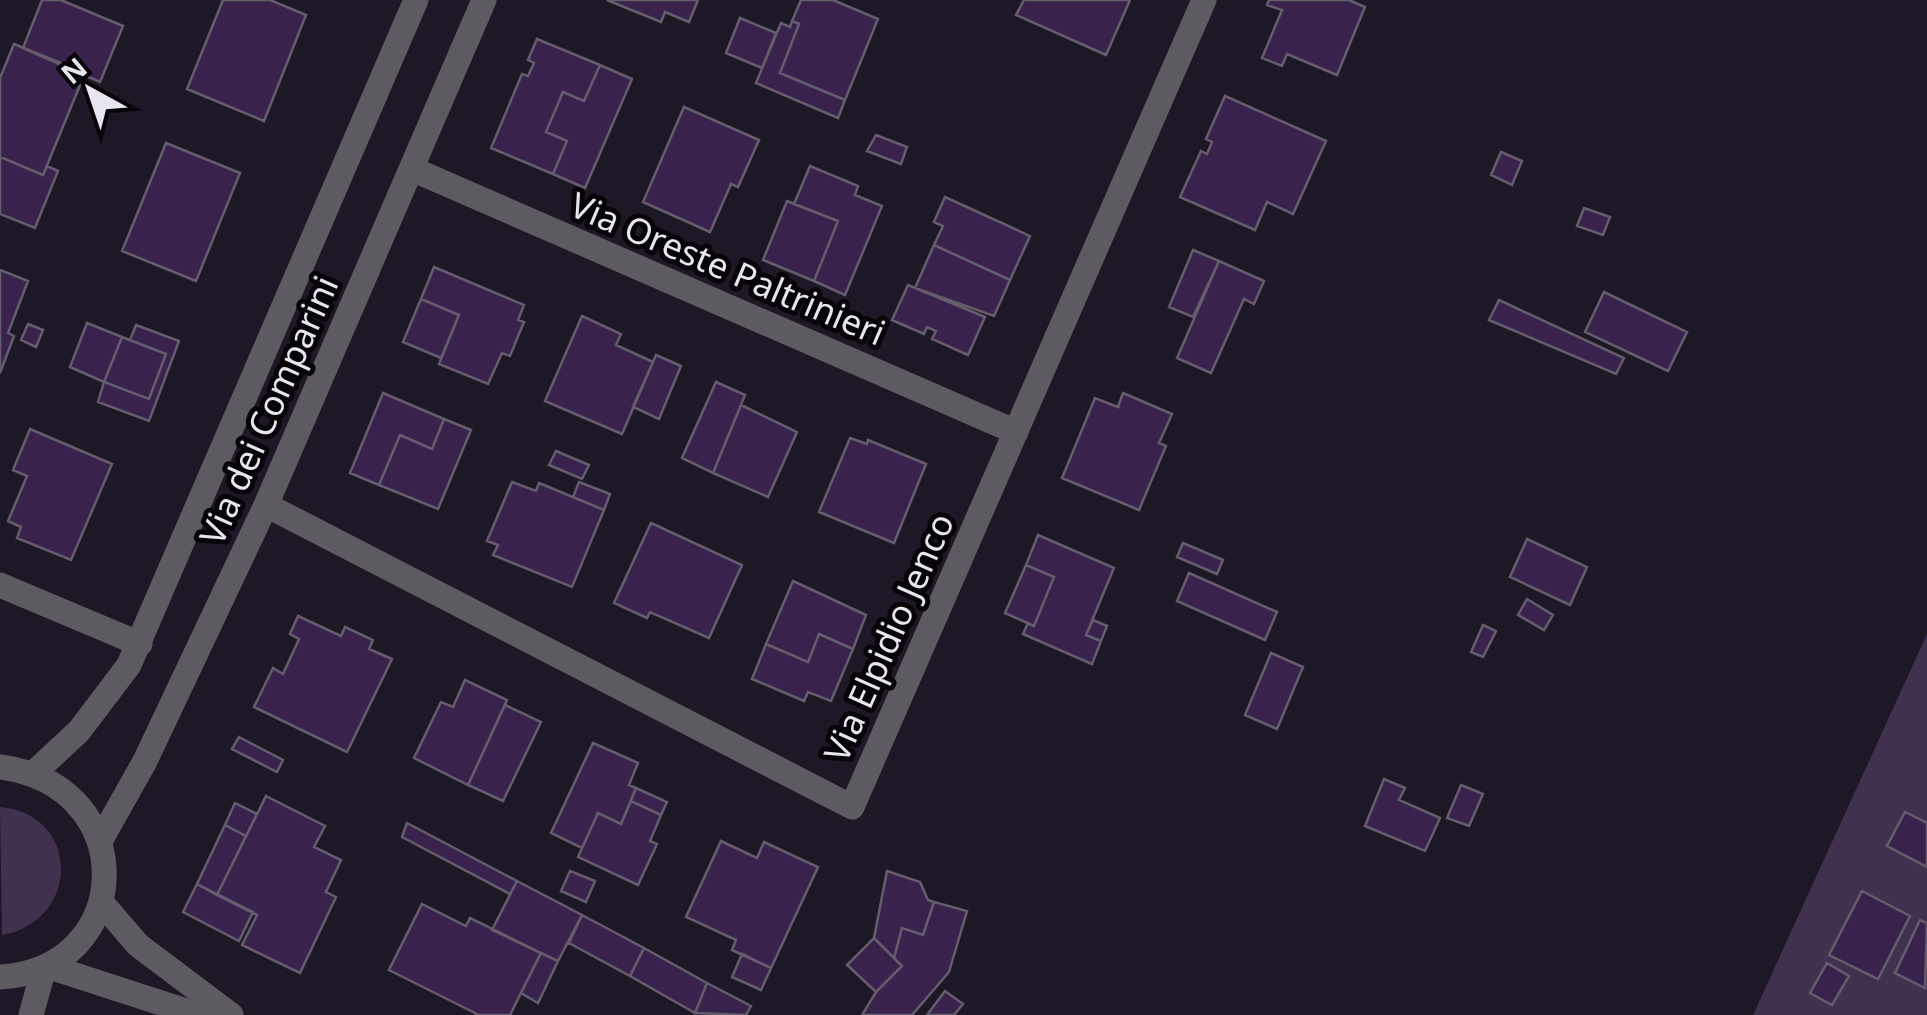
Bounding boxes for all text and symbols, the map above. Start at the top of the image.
north arrow [40,40,140,140]
text: N [52,48,94,92]
street label: Via Oreste Paltrinieri [563,180,893,356]
street label: Via dei Comparini [188,268,348,552]
street label: Via Elpidio Jenco [812,505,964,769]

